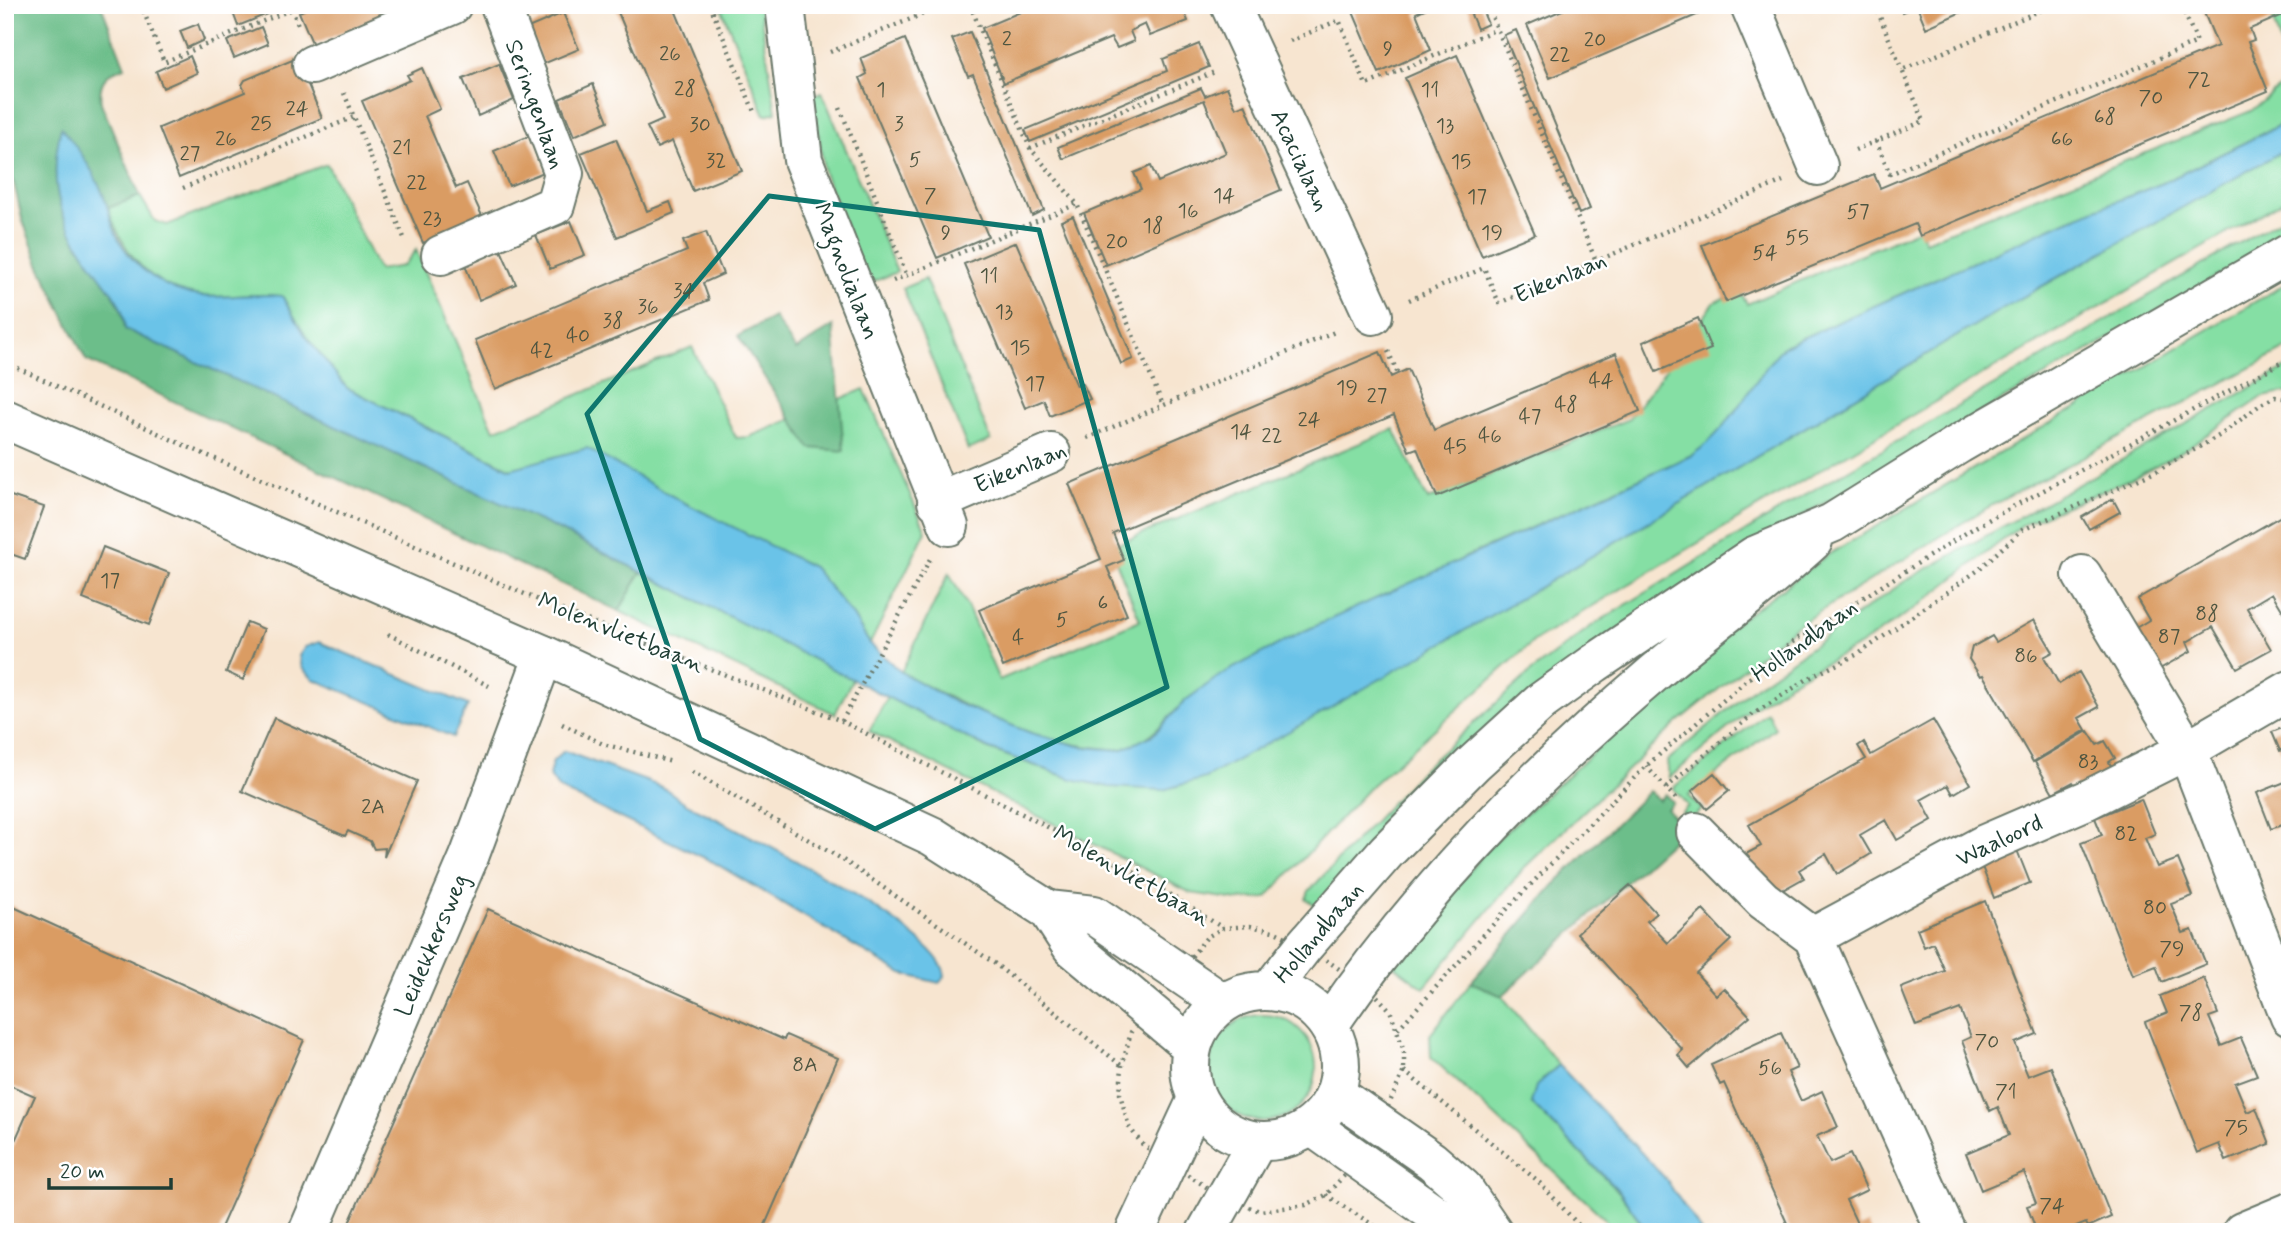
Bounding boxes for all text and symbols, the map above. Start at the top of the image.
house number: 2 [1002,25,1012,53]
house number: 20 [1584,26,1606,54]
house number: 9 [1383,35,1393,63]
street label: Seringenlaan [497,36,572,173]
house number: 26 [659,40,681,68]
house number: 22 [1549,41,1571,69]
house number: 72 [2187,66,2211,94]
house number: 28 [674,75,696,103]
house number: 1 [876,76,886,104]
house number: 11 [1421,76,1439,104]
house number: 70 [2139,84,2163,112]
house number: 24 [285,95,309,123]
house number: 68 [2094,103,2116,131]
street label: Acacialaan [1262,104,1337,217]
house number: 25 [250,110,272,138]
house number: 3 [894,110,904,138]
house number: 30 [689,111,711,139]
house number: 13 [1436,112,1454,140]
house number: 26 [215,125,237,153]
house number: 66 [2051,125,2073,153]
house number: 21 [392,134,412,162]
house number: 27 [180,140,200,168]
house number: 5 [909,146,921,174]
house number: 32 [706,147,726,175]
house number: 15 [1451,148,1471,176]
house number: 22 [406,169,428,197]
house number: 7 [924,182,937,210]
house number: 14 [1213,182,1235,210]
house number: 17 [1467,183,1487,211]
house number: 16 [1178,197,1199,225]
house number: 57 [1846,198,1870,226]
street label: Magnolialaan [802,199,886,346]
house number: 23 [422,205,442,233]
house number: 18 [1143,212,1163,240]
house number: 9 [941,219,951,247]
house number: 19 [1481,219,1503,247]
house number: 55 [1785,224,1809,252]
house number: 20 [1106,228,1128,256]
house number: 54 [1752,239,1778,267]
street label: Eikenlaan [1510,245,1611,312]
house number: 11 [980,262,998,290]
house number: 34 [673,277,695,305]
house number: 36 [637,293,659,321]
house number: 13 [995,298,1013,326]
house number: 38 [603,307,624,335]
house number: 40 [566,322,590,350]
house number: 15 [1010,334,1030,362]
house number: 42 [530,337,554,365]
house number: 44 [1589,367,1614,395]
house number: 17 [1025,370,1045,398]
house number: 19 [1336,374,1358,402]
house number: 27 [1367,382,1387,410]
house number: 48 [1554,391,1578,419]
house number: 47 [1519,403,1541,431]
house number: 24 [1297,406,1321,434]
house number: 14 [1230,418,1252,446]
house number: 22 [1261,422,1283,450]
house number: 46 [1478,422,1502,450]
house number: 45 [1443,433,1467,461]
street label: Eikenlaan [970,435,1071,502]
house number: 17 [100,567,120,595]
street label: Molenvlietbaan [533,586,708,681]
house number: 6 [1098,589,1108,617]
street label: Hollandbaan [1746,592,1864,690]
house number: 88 [2195,600,2219,628]
house number: 5 [1056,606,1068,634]
house number: 87 [2158,623,2180,651]
house number: 4 [1012,624,1024,652]
house number: 86 [2014,642,2038,670]
house number: 83 [2078,748,2098,776]
house number: 2A [361,793,385,821]
street label: Waaloord [1951,808,2048,875]
street label: Molenvlietbaan [1047,819,1216,934]
house number: 82 [2115,820,2137,848]
street label: Leidekkersweg [388,870,476,1022]
street label: Hollandbaan [1267,875,1371,990]
house number: 80 [2143,894,2167,922]
house number: 79 [2159,935,2185,963]
house number: 78 [2179,999,2203,1027]
house number: 70 [1975,1028,1999,1056]
house number: 8A [792,1051,818,1079]
house number: 56 [1758,1054,1782,1082]
house number: 71 [1995,1078,2017,1106]
house number: 75 [2224,1114,2248,1142]
scale bar [49,1146,172,1190]
text: 20 m [60,1158,105,1186]
house number: 74 [2039,1192,2065,1220]

